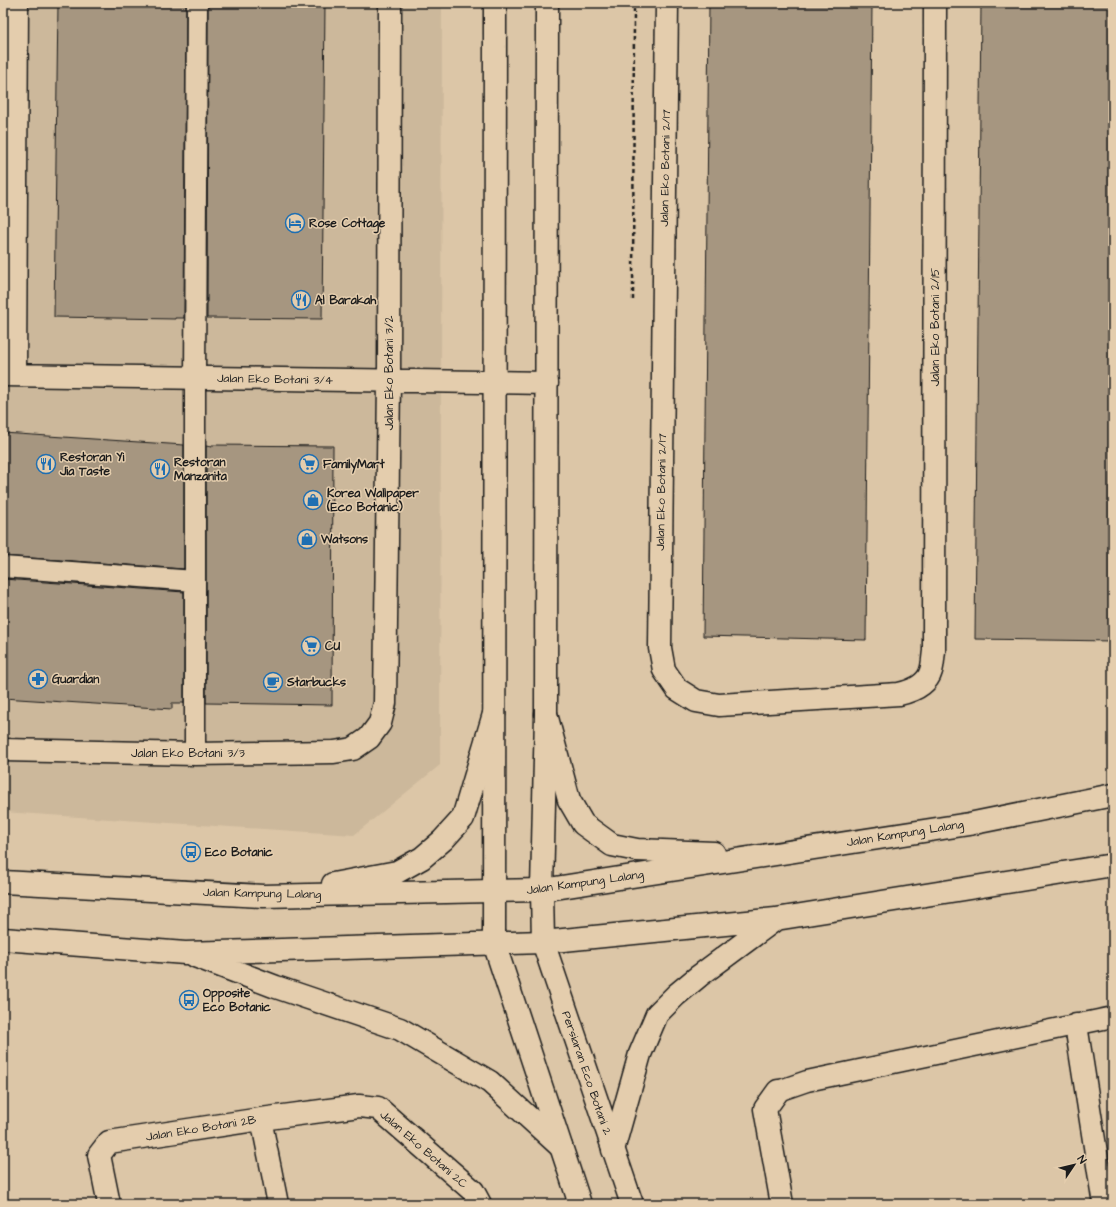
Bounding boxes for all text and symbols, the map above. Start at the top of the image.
street label: Jalan Eko Botani 2/17 [656,109,675,227]
hotel icon: Rose Cottage [284,212,306,234]
place label: Rose Cottage [309,215,386,234]
street label: Jalan Eko Botani 2/15 [927,267,944,386]
restaurant icon: Al Barakah [290,289,312,311]
place label: Al Barakah [315,292,377,309]
street label: Jalan Eko Botani 3/2 [381,316,398,430]
street label: Jalan Eko Botani 3/4 [217,370,333,389]
street label: Jalan Eko Botani 2/17 [652,433,671,551]
place label: Restoran Yi Jia Taste [59,449,125,480]
restaurant icon: Restoran Yi Jia Taste [35,453,57,475]
supermarket icon: FamilyMart [298,453,320,475]
place label: Restoran Manzanita [174,454,228,485]
place label: FamilyMart [323,456,385,474]
restaurant icon: Restoran Manzanita [149,458,171,480]
place label: Korea Wallpaper (Eco Botanic) [326,485,419,516]
shop icon: Korea Wallpaper (Eco Botanic) [302,489,324,511]
shop icon: Watsons [296,528,318,550]
place label: Watsons [320,531,368,548]
supermarket icon: CU [300,635,322,657]
place label: CU [325,638,340,655]
pharmacy icon: Guardian [27,668,49,690]
place label: Guardian [52,671,99,688]
cafe icon: Starbucks [262,671,284,693]
place label: Starbucks [286,674,346,691]
street label: Jalan Eko Botani 3/3 [131,745,245,762]
street label: Jalan Kampung Lalang [845,816,965,852]
bus stop icon: Eco Botanic [180,841,202,863]
place label: Eco Botanic [205,844,273,861]
street label: Jalan Kampung Lalang [525,866,645,900]
street label: Jalan Kampung Lalang [203,884,321,904]
place label: Opposite Eco Botanic [203,985,271,1016]
bus stop icon: Opposite Eco Botanic [178,989,200,1011]
street label: Persiaran Eco Botani 2 [557,1009,616,1138]
street label: Jalan Eko Botani 2C [376,1106,472,1193]
street label: Jalan Eko Botani 2B [145,1111,258,1146]
north arrow [1054,1145,1094,1185]
text: N [1074,1152,1090,1167]

